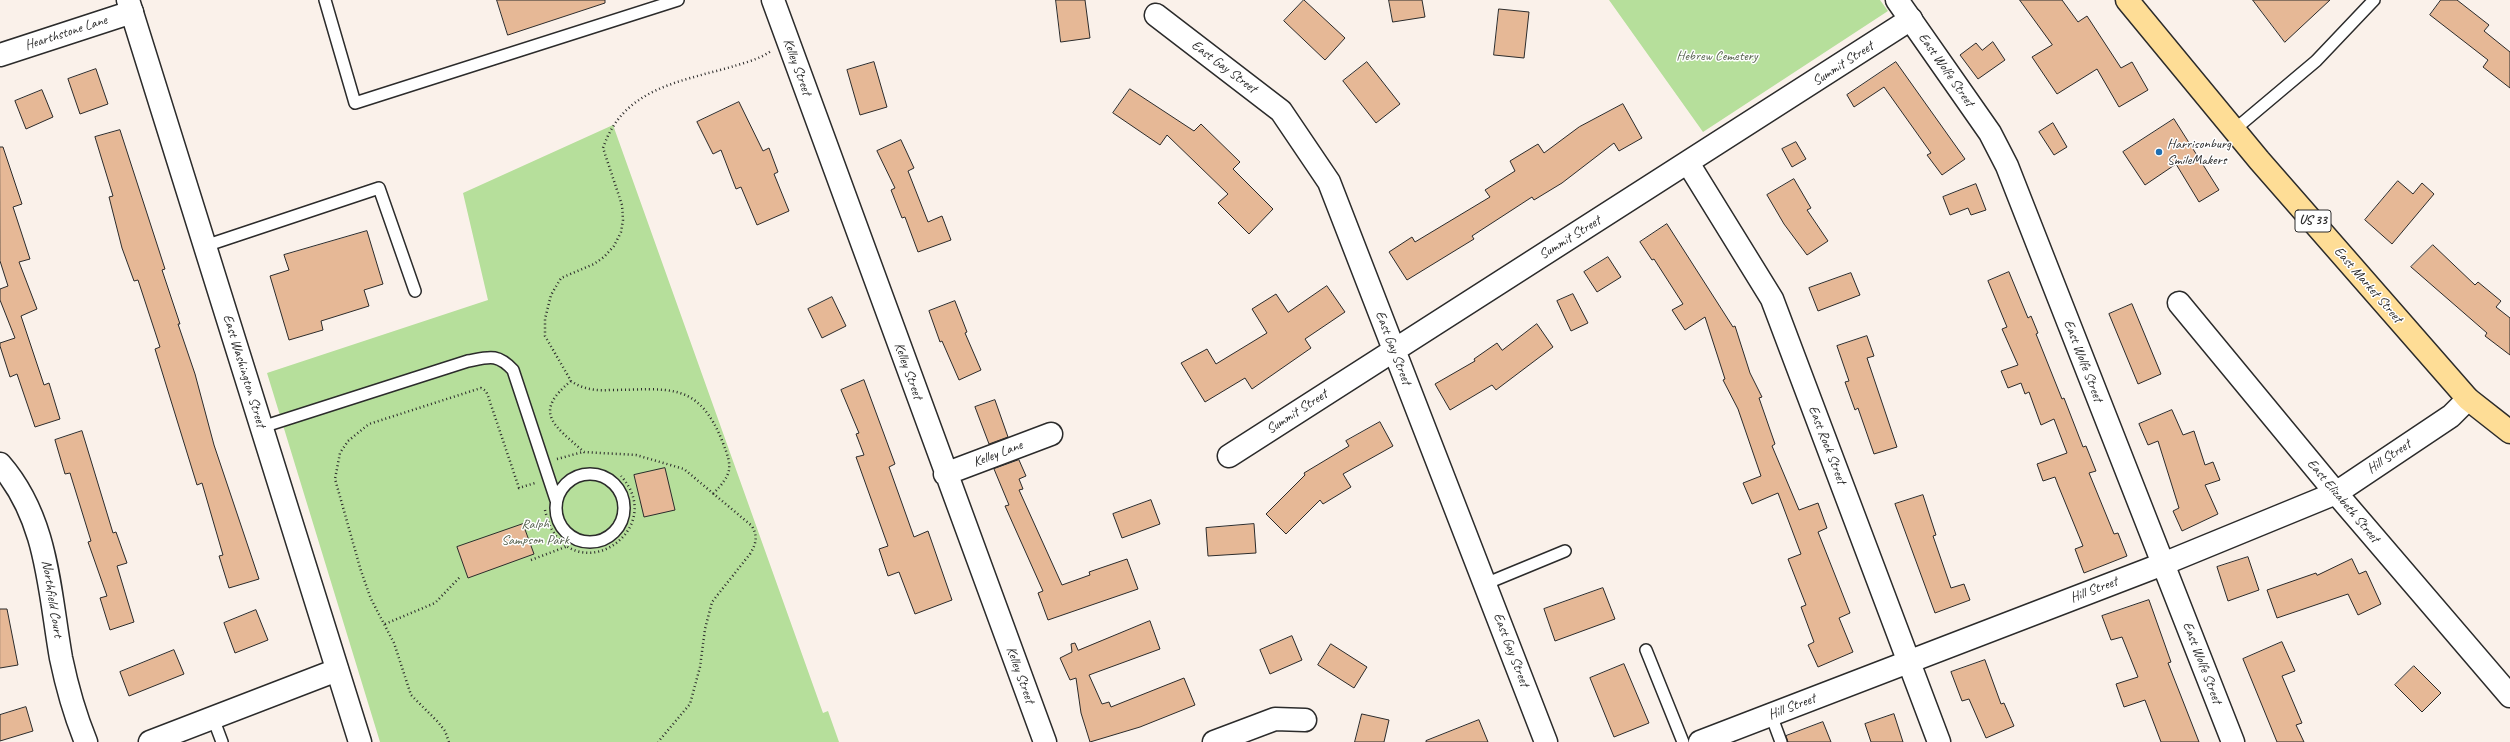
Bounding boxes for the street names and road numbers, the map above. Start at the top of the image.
street label: Hearthstone Lane [23,12,109,54]
street label: East Wolfe Street [1914,30,1978,110]
street label: Kelley Street [779,36,815,98]
street label: East Gay Street [1188,37,1260,97]
street label: Summit Street [1809,38,1877,90]
road number: US 33 [2295,210,2331,232]
street label: Summit Street [1536,213,1604,263]
street label: East Market Street [2330,243,2406,327]
street label: East Gay Street [1371,309,1415,387]
street label: East Washington Street [219,312,269,430]
street label: East Wolfe Street [2060,318,2106,404]
street label: Kelley Street [890,340,926,402]
street label: Summit Street [1263,386,1331,438]
street label: East Rock Street [1804,403,1850,487]
street label: Hill Street [2364,436,2414,478]
street label: Kelley Lane [971,437,1025,471]
street label: East Elizabeth Street [2303,456,2383,546]
street label: Northfield Court [38,559,66,639]
street label: Hill Street [2068,573,2120,607]
street label: East Gay Street [1489,611,1533,689]
street label: East Wolfe Street [2179,620,2225,706]
street label: Kelley Street [1002,644,1038,706]
street label: Hill Street [1766,690,1818,724]

